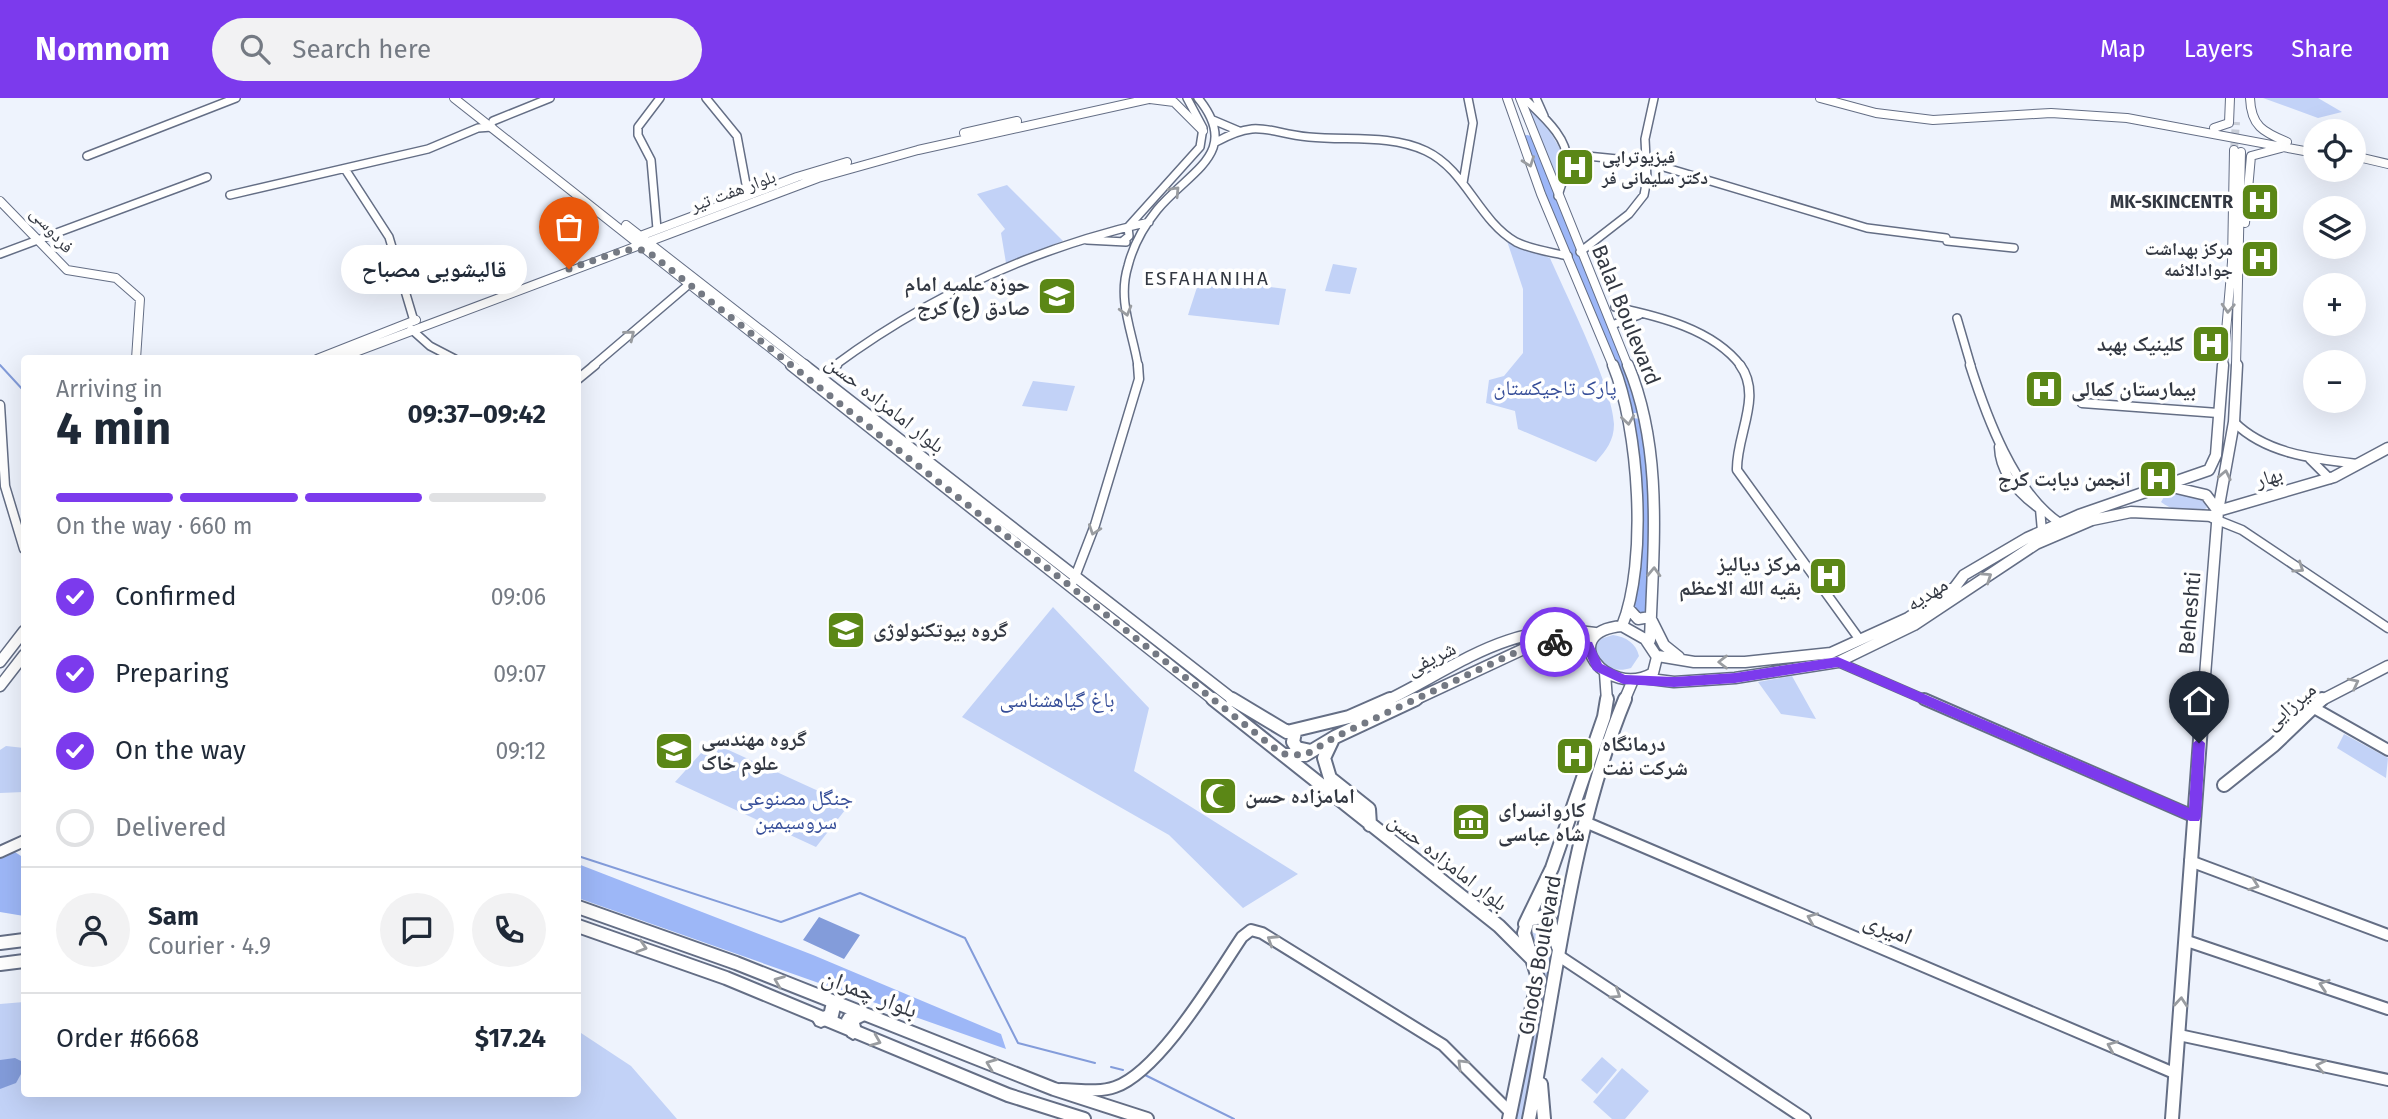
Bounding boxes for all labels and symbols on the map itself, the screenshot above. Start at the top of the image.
hospital icon: فیزیوتراپی دکتر سلیمانی فر [1554,146,1596,188]
place label: فیزیوتراپی دکتر سلیمانی فر [1601,146,1708,189]
one-way arrow [1521,156,1535,168]
street label: بلوار هفت تیر [686,165,779,217]
hospital icon: MK-SKINCENTR [2239,181,2281,223]
one-way arrow [1167,186,1180,199]
place label: MK-SKINCENTR [2110,191,2234,213]
pin [539,197,599,269]
street label: فردوسی [25,202,79,258]
place label: مرکز بهداشت جوادالائمه [2145,238,2233,281]
hospital icon: مرکز بهداشت جوادالائمه [2239,238,2281,280]
street label: Balal Boulevard [1586,241,1666,389]
callout: قالیشویی مصباح [342,244,527,294]
district label: ESFAHANIHA [1144,267,1270,290]
place label: حوزه علمیه امام صادق (ع) کرج [905,271,1030,321]
school or university icon: حوزه علمیه امام صادق (ع) کرج [1036,275,1078,317]
one-way arrow [2220,303,2235,314]
one-way arrow [1118,305,1132,317]
hospital icon: کلینیک بهبد [2190,323,2232,365]
one-way arrow [621,331,634,343]
place label: کلینیک بهبد [2097,331,2184,357]
street label: بلوار امامزاده حسن [820,349,950,459]
hospital icon: بیمارستان کمالی [2023,368,2065,410]
park label: پارک تاجیکستان [1493,375,1617,401]
place label: بیمارستان کمالی [2071,376,2196,402]
one-way arrow [1621,414,1636,426]
hospital icon: انجمن دیابت کرج [2137,458,2179,500]
street label: بهار [2251,461,2286,494]
place label: انجمن دیابت کرج [1998,466,2131,492]
one-way arrow [2216,469,2231,481]
one-way arrow [1088,524,1102,536]
place label: مرکز دیالیز بقیه الله الاعظم [1679,551,1801,602]
hospital icon: مرکز دیالیز بقیه الله الاعظم [1807,555,1849,597]
one-way arrow [2291,560,2304,572]
one-way arrow [1647,566,1662,577]
street label: Beheshti [2173,570,2207,656]
street label: مهدیه [1901,571,1953,617]
one-way arrow [1979,573,1992,585]
courier [1520,607,1590,677]
school or university icon: گروه بیوتکنولوژی [825,609,867,651]
place label: گروه بیوتکنولوژی [873,617,1008,643]
street label: شریفی [1402,635,1460,681]
one-way arrow [1718,654,1728,670]
pin [2169,671,2229,743]
street label: میرزایی [2259,676,2321,736]
one-way arrow [2347,678,2359,692]
park label: باغ گیاهشناسی [999,687,1115,713]
place label: گروه مهندسی علوم خاک [701,726,807,777]
school or university icon: گروه مهندسی علوم خاک [653,730,695,772]
place label: درمانگاه شرکت نفت [1602,731,1688,781]
hospital icon: درمانگاه شرکت نفت [1554,735,1596,777]
mosque icon: امامزاده حسن [1197,775,1239,817]
place label: امامزاده حسن [1245,783,1355,809]
park label: جنگل مصنوعی سروسیمین [739,785,853,835]
place label: کاروانسرای شاه عباسی [1498,797,1586,847]
museum icon: کاروانسرای شاه عباسی [1450,801,1492,843]
street label: بلوار امامزاده حسن [1383,807,1513,917]
street label: Ghods Boulevard [1513,873,1567,1037]
one-way arrow [2248,877,2260,891]
street label: امیری [1860,905,1916,951]
one-way arrow [1807,913,1819,927]
one-way arrow [1267,935,1280,948]
one-way arrow [636,939,648,953]
street label: بلوار چمران [818,962,922,1024]
one-way arrow [774,975,786,989]
one-way arrow [2318,979,2331,993]
one-way arrow [1608,986,1621,999]
one-way arrow [2174,996,2189,1008]
one-way arrow [869,1032,881,1046]
one-way arrow [2106,1040,2119,1054]
one-way arrow [985,1059,997,1073]
one-way arrow [2315,1059,2327,1074]
one-way arrow [1457,1060,1470,1073]

